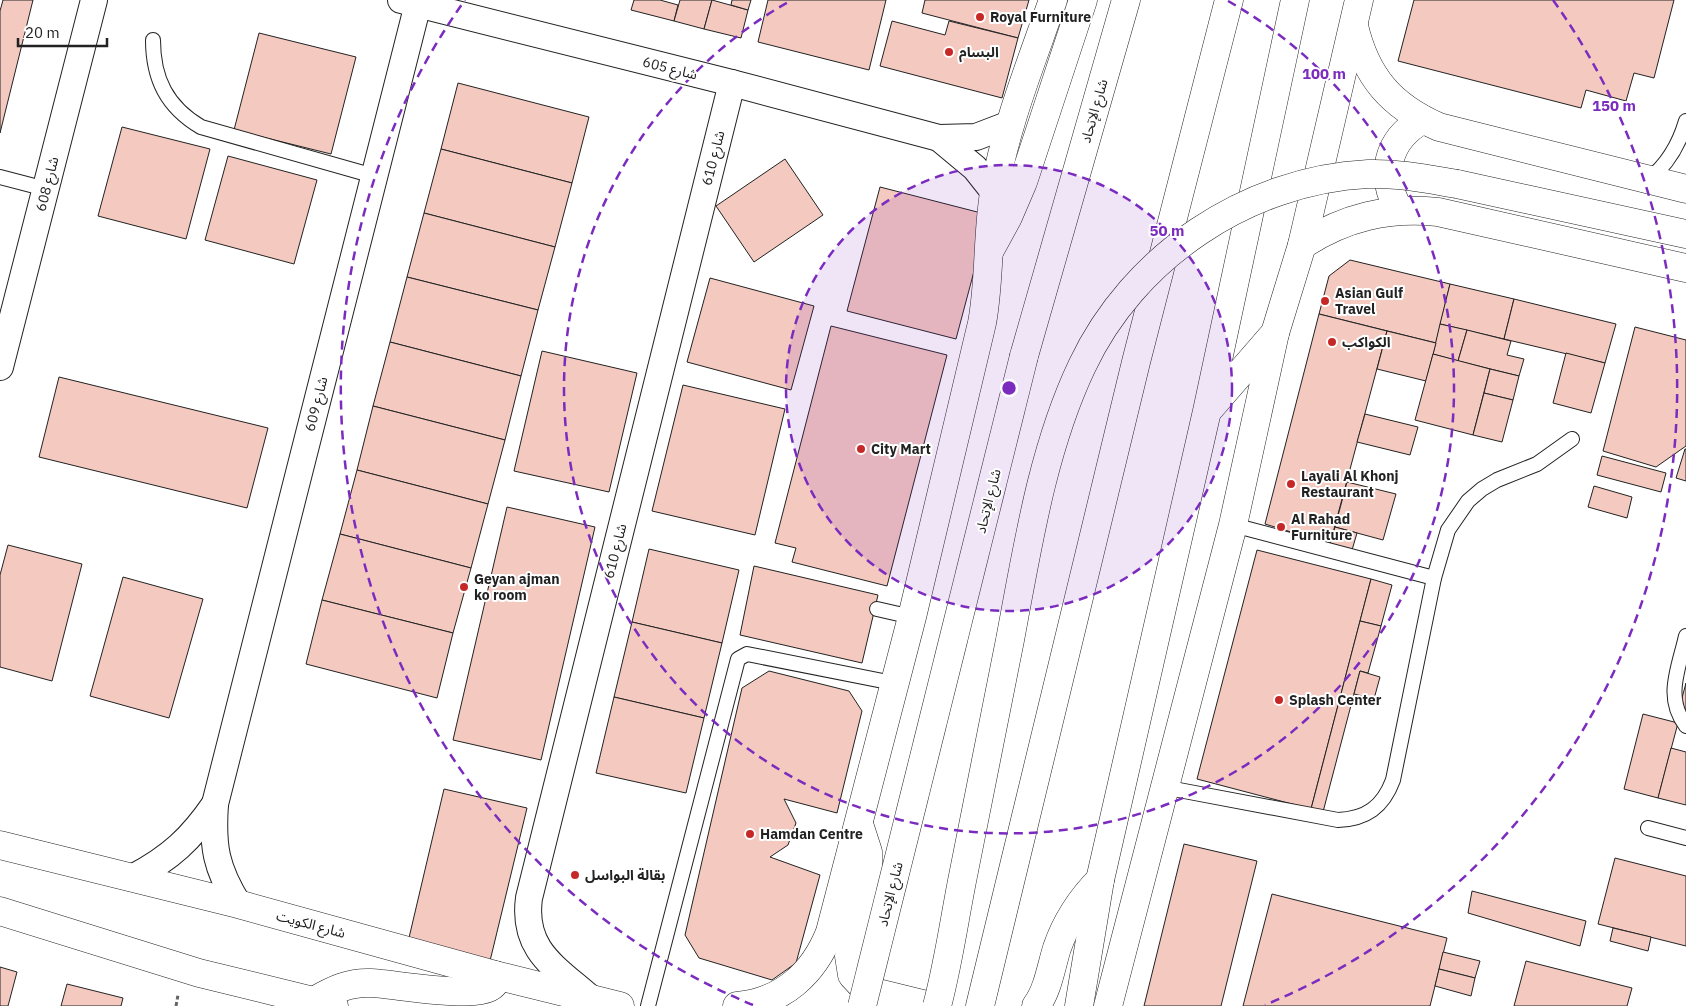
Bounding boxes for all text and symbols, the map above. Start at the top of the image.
place label: Royal Furniture [990,8,1091,26]
marker: Royal Furniture [974,11,986,23]
scale bar [18,15,106,47]
text: 20 m [25,23,60,42]
place label: البسام [959,43,999,63]
marker: البسام [943,46,955,58]
street label: شارع 605 [640,53,699,85]
text: 100 m [1302,64,1346,83]
street label: شارع الإتحاد [1076,77,1114,146]
text: 150 m [1592,96,1636,115]
street label: شارع 610 [698,129,730,188]
street label: شارع 608 [32,155,64,214]
text: 50 m [1150,221,1184,240]
place label: Asian Gulf Travel [1335,284,1403,318]
marker: Asian Gulf Travel [1319,295,1331,307]
place label: الكواكب [1342,333,1391,351]
marker: الكواكب [1326,336,1338,348]
street label: شارع 609 [301,375,333,434]
centre of rings [1000,379,1018,397]
place label: City Mart [871,440,931,458]
marker: City Mart [855,443,867,455]
street label: شارع الإتحاد [971,467,1007,536]
place label: Layali Al Khonj Restaurant [1301,467,1399,501]
marker: Layali Al Khonj Restaurant [1285,478,1297,490]
place label: Al Rahad Furniture [1291,510,1352,544]
marker: Al Rahad Furniture [1275,521,1287,533]
street label: شارع 610 [600,522,632,581]
place label: Geyan ajman ko room [474,570,560,604]
marker: Geyan ajman ko room [458,581,470,593]
place label: Splash Center [1289,691,1382,709]
marker: Splash Center [1273,694,1285,706]
place label: Hamdan Centre [760,825,863,843]
marker: Hamdan Centre [744,828,756,840]
street label: شارع الإتحاد [873,860,909,929]
place label: بقالة البواسل [585,866,665,884]
marker: بقالة البواسل [569,869,581,881]
street label: شارع الكويت [274,906,348,944]

